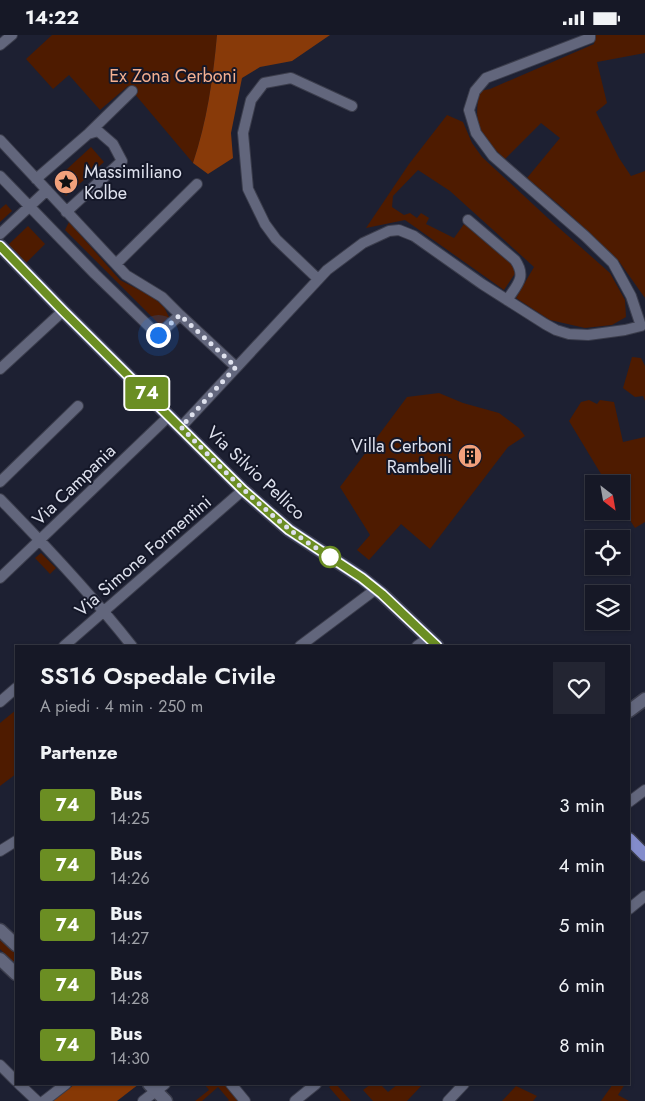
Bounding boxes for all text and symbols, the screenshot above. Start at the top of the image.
text: 14:22 [25,4,79,31]
park label: Ex Zona Cerboni [109,63,237,89]
place label: Massimiliano Kolbe [84,159,182,206]
place icon: Massimiliano Kolbe [53,169,79,195]
your location [146,323,171,348]
line badge: 74 [124,377,170,409]
text: 74 [135,380,159,406]
street label: Via Silvio Pellico [201,420,311,526]
place label: Villa Cerboni Rambelli [351,433,452,480]
street label: Via Campania [26,438,122,532]
building icon: Villa Cerboni Rambelli [457,443,483,469]
north arrow [585,475,630,520]
map controls [585,475,630,630]
street label: Via Simone Formentini [69,489,217,623]
button: locate [585,530,630,575]
unlabelled marker [319,546,341,568]
button: layers [585,585,630,630]
text: SS16 Ospedale Civile [40,658,276,693]
button: heart [553,662,605,714]
text: A piedi · 4 min · 250 m [40,695,203,718]
text: Partenze [40,739,118,766]
text: Bus [110,780,142,807]
text: 74 [56,792,79,818]
text: 3 min [559,792,605,819]
text: 14:25 [110,807,149,830]
text: Bus [110,840,142,867]
text: 74 [56,852,79,878]
text: 4 min [558,852,605,879]
text: 14:26 [110,867,150,890]
text: Bus [110,900,142,927]
text: 74 [56,912,79,938]
text: 5 min [559,912,605,939]
text: 14:27 [110,927,149,950]
text: Bus [110,960,142,987]
text: 74 [56,972,79,998]
text: 6 min [559,972,605,999]
text: 14:28 [110,987,149,1010]
text: Bus [110,1020,142,1047]
text: 74 [56,1032,79,1058]
text: 8 min [559,1032,605,1059]
text: 14:30 [110,1047,150,1070]

